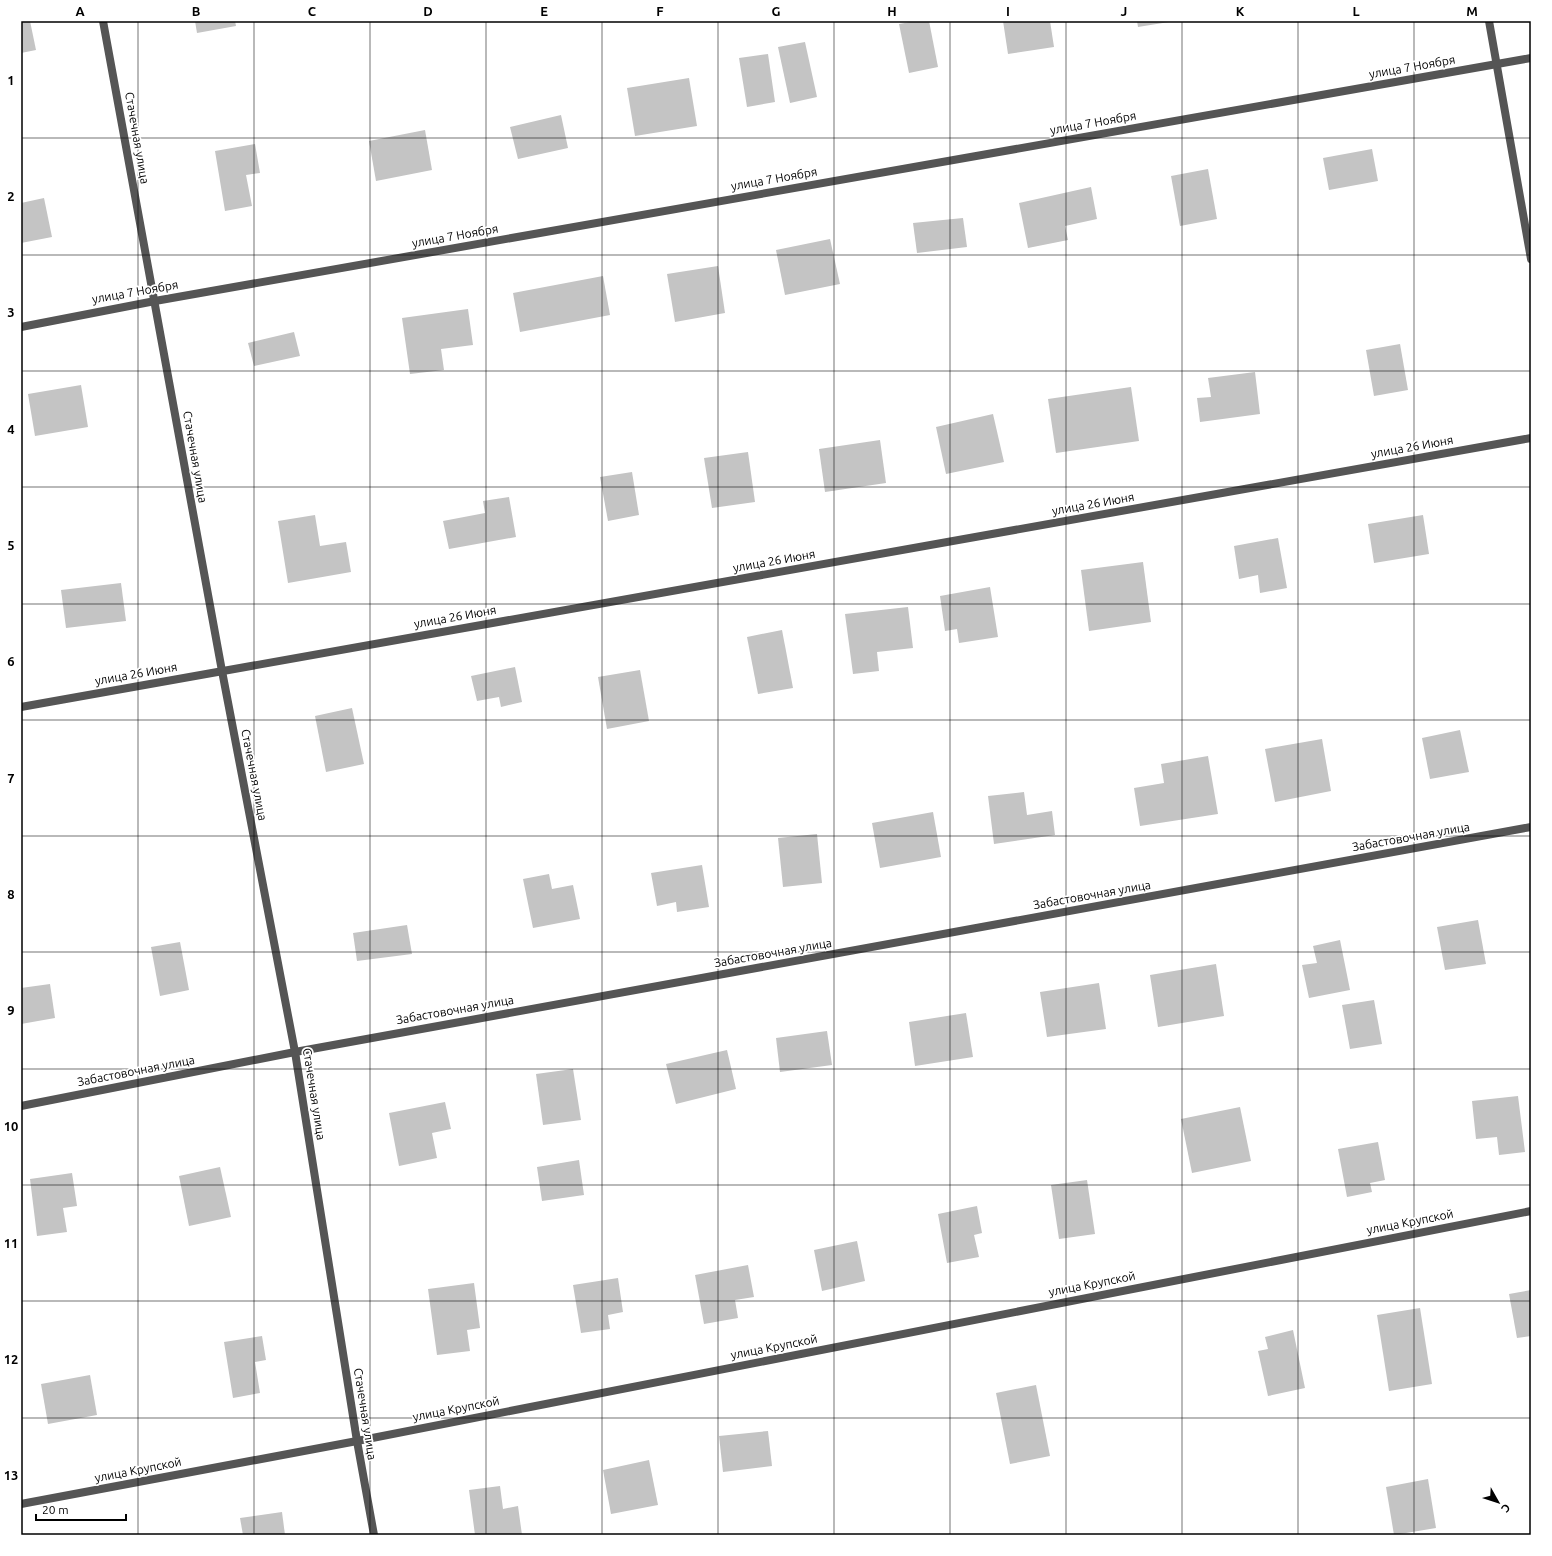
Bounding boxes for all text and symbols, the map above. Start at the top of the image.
text: A [75,4,85,18]
text: B [192,4,201,18]
text: C [308,4,317,18]
text: D [423,4,433,18]
text: E [540,4,548,18]
text: F [656,4,664,18]
text: G [772,4,781,18]
text: H [887,4,897,18]
text: I [1006,4,1010,18]
text: J [1121,4,1127,18]
text: K [1236,4,1245,18]
text: L [1352,4,1360,18]
text: M [1466,4,1478,18]
street label: улица 7 Ноября [1368,53,1456,81]
text: 1 [7,73,15,87]
street label: Стачечная улица [123,91,152,185]
street label: улица 7 Ноября [1049,109,1137,137]
street label: улица 7 Ноября [730,165,818,193]
text: 2 [7,189,15,203]
street label: улица 7 Ноября [411,222,499,250]
street label: улица 7 Ноября [91,278,179,306]
text: 3 [7,305,15,319]
street label: Стачечная улица [181,410,210,504]
text: 4 [7,422,15,436]
street label: улица 26 Июня [1370,433,1454,460]
street label: улица 26 Июня [1051,490,1135,517]
text: 5 [7,538,15,552]
street label: улица 26 Июня [732,547,816,574]
street label: улица 26 Июня [413,603,497,630]
text: 6 [7,654,15,668]
street label: улица 26 Июня [94,660,178,687]
street label: Стачечная улица [239,728,270,822]
text: 7 [7,771,15,785]
street label: Забастовочная улица [1351,820,1471,853]
street label: Забастовочная улица [1032,878,1152,911]
text: 8 [7,887,15,901]
street label: Забастовочная улица [713,936,833,969]
street label: Забастовочная улица [395,993,515,1026]
text: 9 [7,1003,15,1017]
street label: Стачечная улица [301,1047,328,1141]
street label: Забастовочная улица [76,1053,196,1088]
text: 10 [4,1119,18,1133]
street label: улица Крупской [1365,1207,1454,1236]
text: 11 [4,1236,18,1250]
street label: улица Крупской [1047,1269,1136,1298]
street label: улица Крупской [729,1332,818,1361]
text: 12 [4,1352,18,1366]
street label: Стачечная улица [352,1367,379,1461]
street label: улица Крупской [411,1394,500,1423]
street label: улица Крупской [93,1455,182,1484]
text: 13 [4,1468,18,1482]
north arrow [1478,1482,1518,1522]
scale bar [36,1496,126,1522]
text: С [1499,1502,1513,1515]
text: 20 m [42,1503,69,1516]

